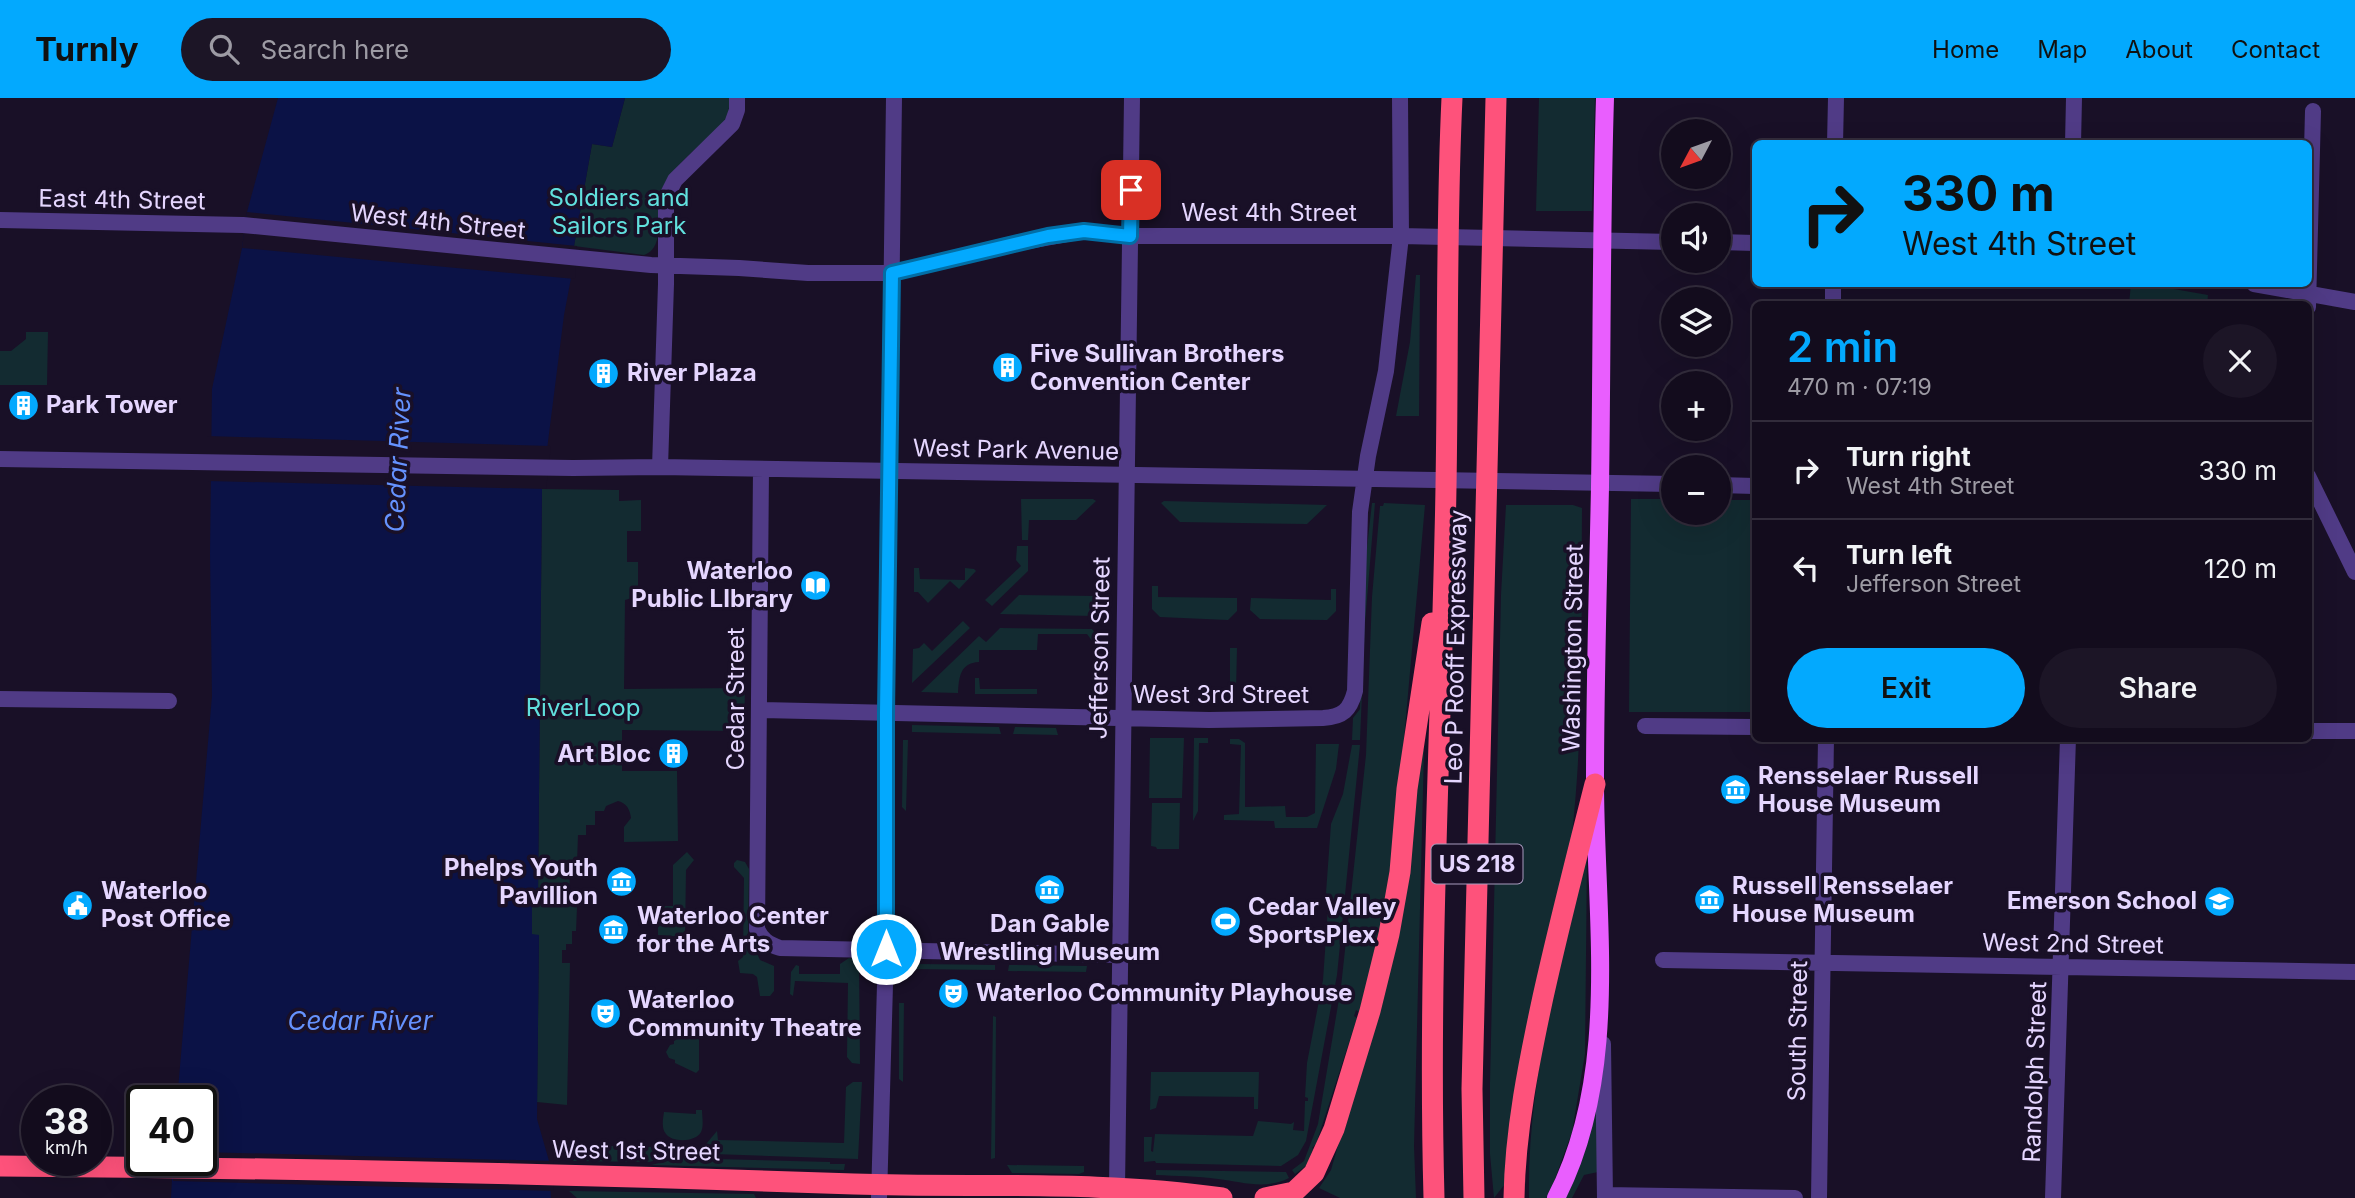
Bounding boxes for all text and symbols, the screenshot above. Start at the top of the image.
search box [181,18,671,81]
text: Turnly [35,29,139,69]
icon: search [205,30,243,68]
text: Search here [261,34,409,65]
text: Home [1932,35,1999,64]
text: Map [2037,35,2087,64]
text: About [2125,35,2193,64]
text: Contact [2231,35,2320,64]
north arrow [1661,119,1731,189]
map controls [1661,119,1731,525]
pin [1101,160,1161,220]
text: 330 m [1902,164,2055,223]
icon: right [1787,168,1878,259]
icon: arrive [1112,171,1150,209]
park label: Soldiers and Sailors Park [549,183,689,240]
street label: East 4th Street [38,184,206,215]
street label: West 4th Street [349,198,527,245]
street label: West 4th Street [1181,198,1357,227]
button: sound [1661,203,1731,273]
text: West 4th Street [1902,224,2136,263]
button: layers [1661,287,1731,357]
text: 2 min [1787,321,1898,372]
button: close [2203,324,2277,398]
place label: Five Sullivan Brothers Convention Center [1030,339,1285,396]
building icon: Five Sullivan Brothers Convention Center [990,351,1024,385]
building icon: River Plaza [587,356,621,390]
place label: River Plaza [627,358,757,387]
button: + [1661,371,1731,441]
text: 470 m · 07:19 [1787,373,1932,401]
water label: Cedar River [378,386,417,533]
building icon: Park Tower [6,388,40,422]
place label: Park Tower [46,390,178,419]
street label: West Park Avenue [913,433,1119,466]
text: Turn right [1846,441,1971,472]
icon: right [1787,451,1825,489]
button: − [1661,455,1731,525]
text: 330 m [2198,455,2277,486]
text: West 4th Street [1846,472,2014,500]
street label: Leo P Rooff Expressway [1439,509,1472,785]
text: Turn left [1846,539,1952,570]
street label: Washington Street [1556,544,1589,752]
icon: left [1787,549,1825,587]
text: 120 m [2204,553,2277,584]
place label: Waterloo Public LIbrary [631,556,794,613]
street label: Jefferson Street [1083,556,1116,740]
library icon: Waterloo Public LIbrary [799,568,833,602]
text: Jefferson Street [1846,570,2021,598]
street label: Cedar Street [721,627,750,771]
button: Exit [1787,648,2025,728]
button: Share [2039,648,2277,728]
street label: West 3rd Street [1133,680,1309,709]
park label: RiverLoop [526,693,640,722]
building icon: Art Bloc [657,737,691,771]
place label: Art Bloc [557,739,651,768]
place label: Rensselaer Russell House Museum [1758,761,1979,818]
museum icon: Rensselaer Russell House Museum [1718,773,1752,807]
road number: US 218 [1432,844,1522,884]
place label: Phelps Youth Pavillion [444,853,598,910]
museum icon: Phelps Youth Pavillion [604,865,638,899]
place label: Russell Rensselaer House Museum [1732,871,1953,928]
museum icon: Dan Gable Wrestling Museum [1033,873,1067,907]
place label: Waterloo Post Office [101,876,231,933]
museum icon: Russell Rensselaer House Museum [1692,883,1726,917]
school or university icon: Emerson School [2203,884,2237,918]
place label: Emerson School [2007,886,2197,915]
public building icon: Waterloo Post Office [61,888,95,922]
place label: Cedar Valley SportsPlex [1248,892,1397,949]
place label: Waterloo Center for the Arts [637,901,829,958]
sports icon: Cedar Valley SportsPlex [1208,904,1242,938]
place label: Dan Gable Wrestling Museum [940,909,1160,966]
position arrow [849,912,923,986]
museum icon: Waterloo Center for the Arts [597,913,631,947]
street label: West 2nd Street [1982,927,2164,960]
street label: South Street [1782,960,1813,1101]
theatre icon: Waterloo Community Playhouse [936,976,970,1010]
place label: Waterloo Community Playhouse [976,978,1353,1007]
street label: Randolph Street [2017,981,2052,1163]
place label: Waterloo Community Theatre [628,985,862,1042]
theatre icon: Waterloo Community Theatre [588,997,622,1031]
water label: Cedar River [288,1005,434,1036]
speed limit sign: 40 [126,1085,217,1176]
text: 38 [44,1100,89,1142]
street label: West 1st Street [552,1135,721,1166]
text: km/h [45,1137,88,1158]

